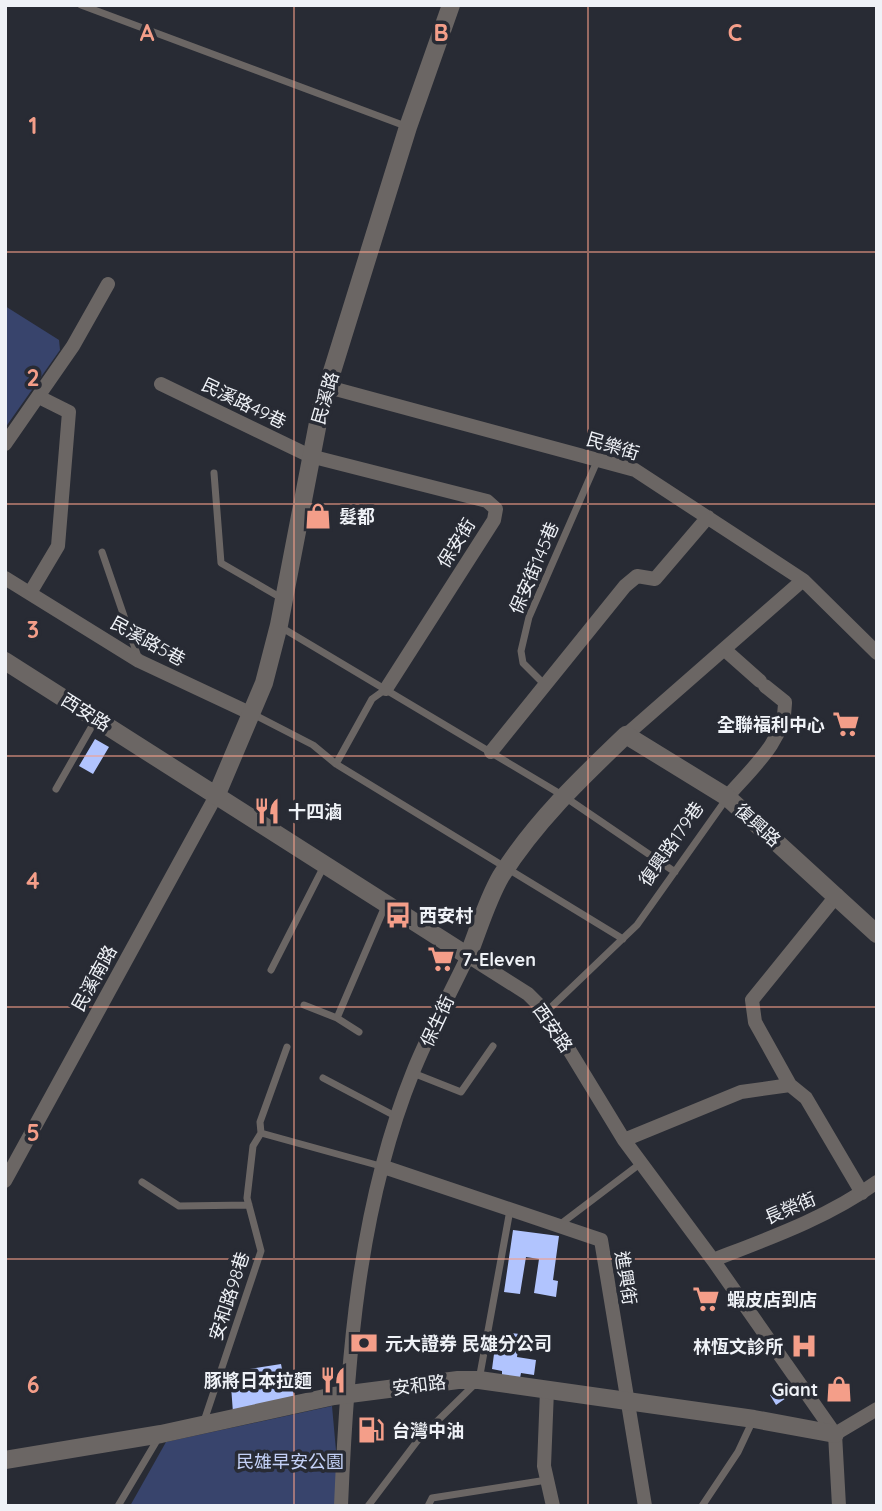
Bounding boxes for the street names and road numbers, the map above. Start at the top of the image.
street label: 民溪路 [307,369,343,427]
street label: 民溪路49巷 [198,373,290,433]
street label: 民樂街 [584,427,642,465]
street label: 保安街 [432,514,480,572]
street label: 保安街145巷 [504,518,564,618]
street label: 民溪路5巷 [107,611,189,671]
street label: 西安路 [57,688,115,736]
street label: 復興路179巷 [633,797,709,891]
street label: 復興路 [730,798,786,852]
street label: 民溪南路 [66,941,122,1015]
street label: 保生街 [415,992,459,1050]
street label: 西安路 [528,999,578,1057]
street label: 長榮街 [761,1187,819,1229]
street label: 安和路98巷 [204,1249,254,1343]
street label: 進興街 [610,1250,642,1306]
street label: 安和路 [391,1370,447,1400]

